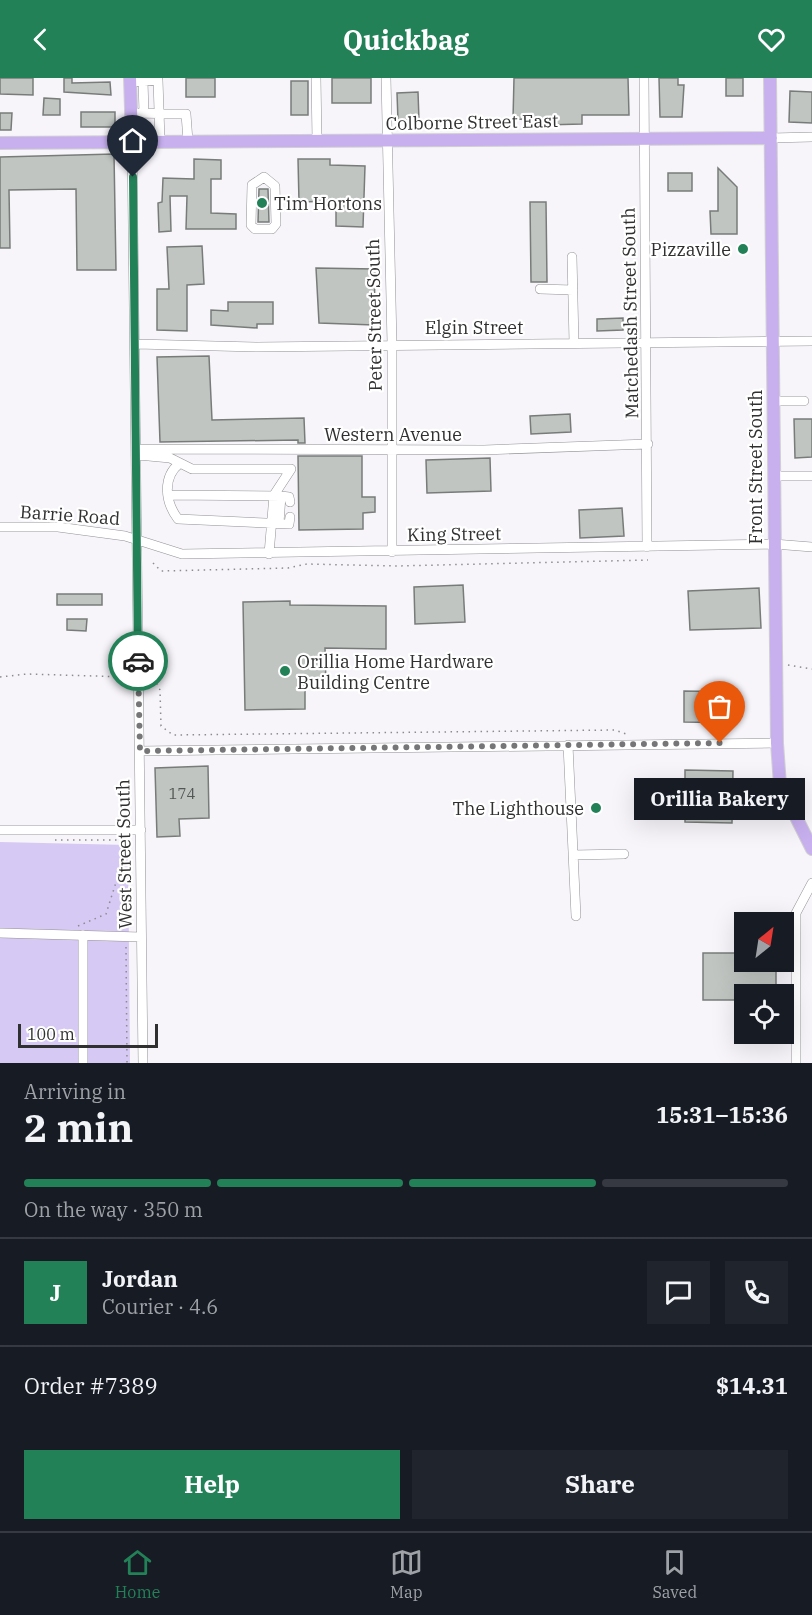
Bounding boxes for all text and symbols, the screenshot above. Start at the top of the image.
text: Quickbag [343,22,469,57]
icon: back [24,23,57,56]
icon: heart [755,23,788,56]
street label: Colborne Street East [386,109,558,135]
pin [107,115,158,177]
icon: home [116,124,149,157]
place label: Tim Hortons [274,192,382,215]
marker: Tim Hortons [255,196,269,210]
street label: Matchedash Street South [617,207,643,419]
street label: Peter Street South [361,238,387,392]
place label: Pizzaville [650,238,731,261]
marker: Pizzaville [736,242,750,256]
street label: Elgin Street [425,316,523,339]
street label: Front Street South [744,389,767,545]
street label: Western Avenue [324,423,462,446]
street label: Barrie Road [19,500,121,530]
street label: King Street [407,522,501,546]
courier [108,631,168,691]
icon: car [122,645,155,678]
place label: Orillia Home Hardware Building Centre [297,650,494,694]
marker: Orillia Home Hardware Building Centre [278,664,292,678]
pin [694,681,745,743]
icon: bag [703,690,736,723]
street label: West Street South [111,779,137,929]
callout: Orillia Bakery [634,779,806,821]
house number: 174 [168,784,196,803]
text: Orillia Bakery [650,785,789,812]
place label: The Lighthouse [453,797,584,820]
marker: The Lighthouse [589,801,603,815]
north arrow [734,912,794,972]
map controls [734,912,794,1044]
button: locate [734,984,794,1044]
scale bar [18,1021,158,1049]
text: 100 m [27,1024,75,1044]
text: Arriving in [24,1078,126,1105]
text: 15:31–15:36 [656,1100,788,1129]
text: 2 min [24,1102,133,1153]
text: On the way · 350 m [24,1196,203,1223]
button: chat [647,1261,710,1324]
button: phone [725,1261,788,1324]
text: Jordan [102,1264,178,1293]
text: J [50,1278,61,1307]
text: Courier · 4.6 [102,1293,218,1320]
text: Order #7389 [24,1371,158,1400]
text: $14.31 [716,1371,788,1400]
button: Help [24,1450,400,1519]
button: Share [412,1450,788,1519]
tab: Home [115,1546,160,1602]
tab: Map [390,1546,423,1602]
tab: Saved [652,1546,697,1602]

